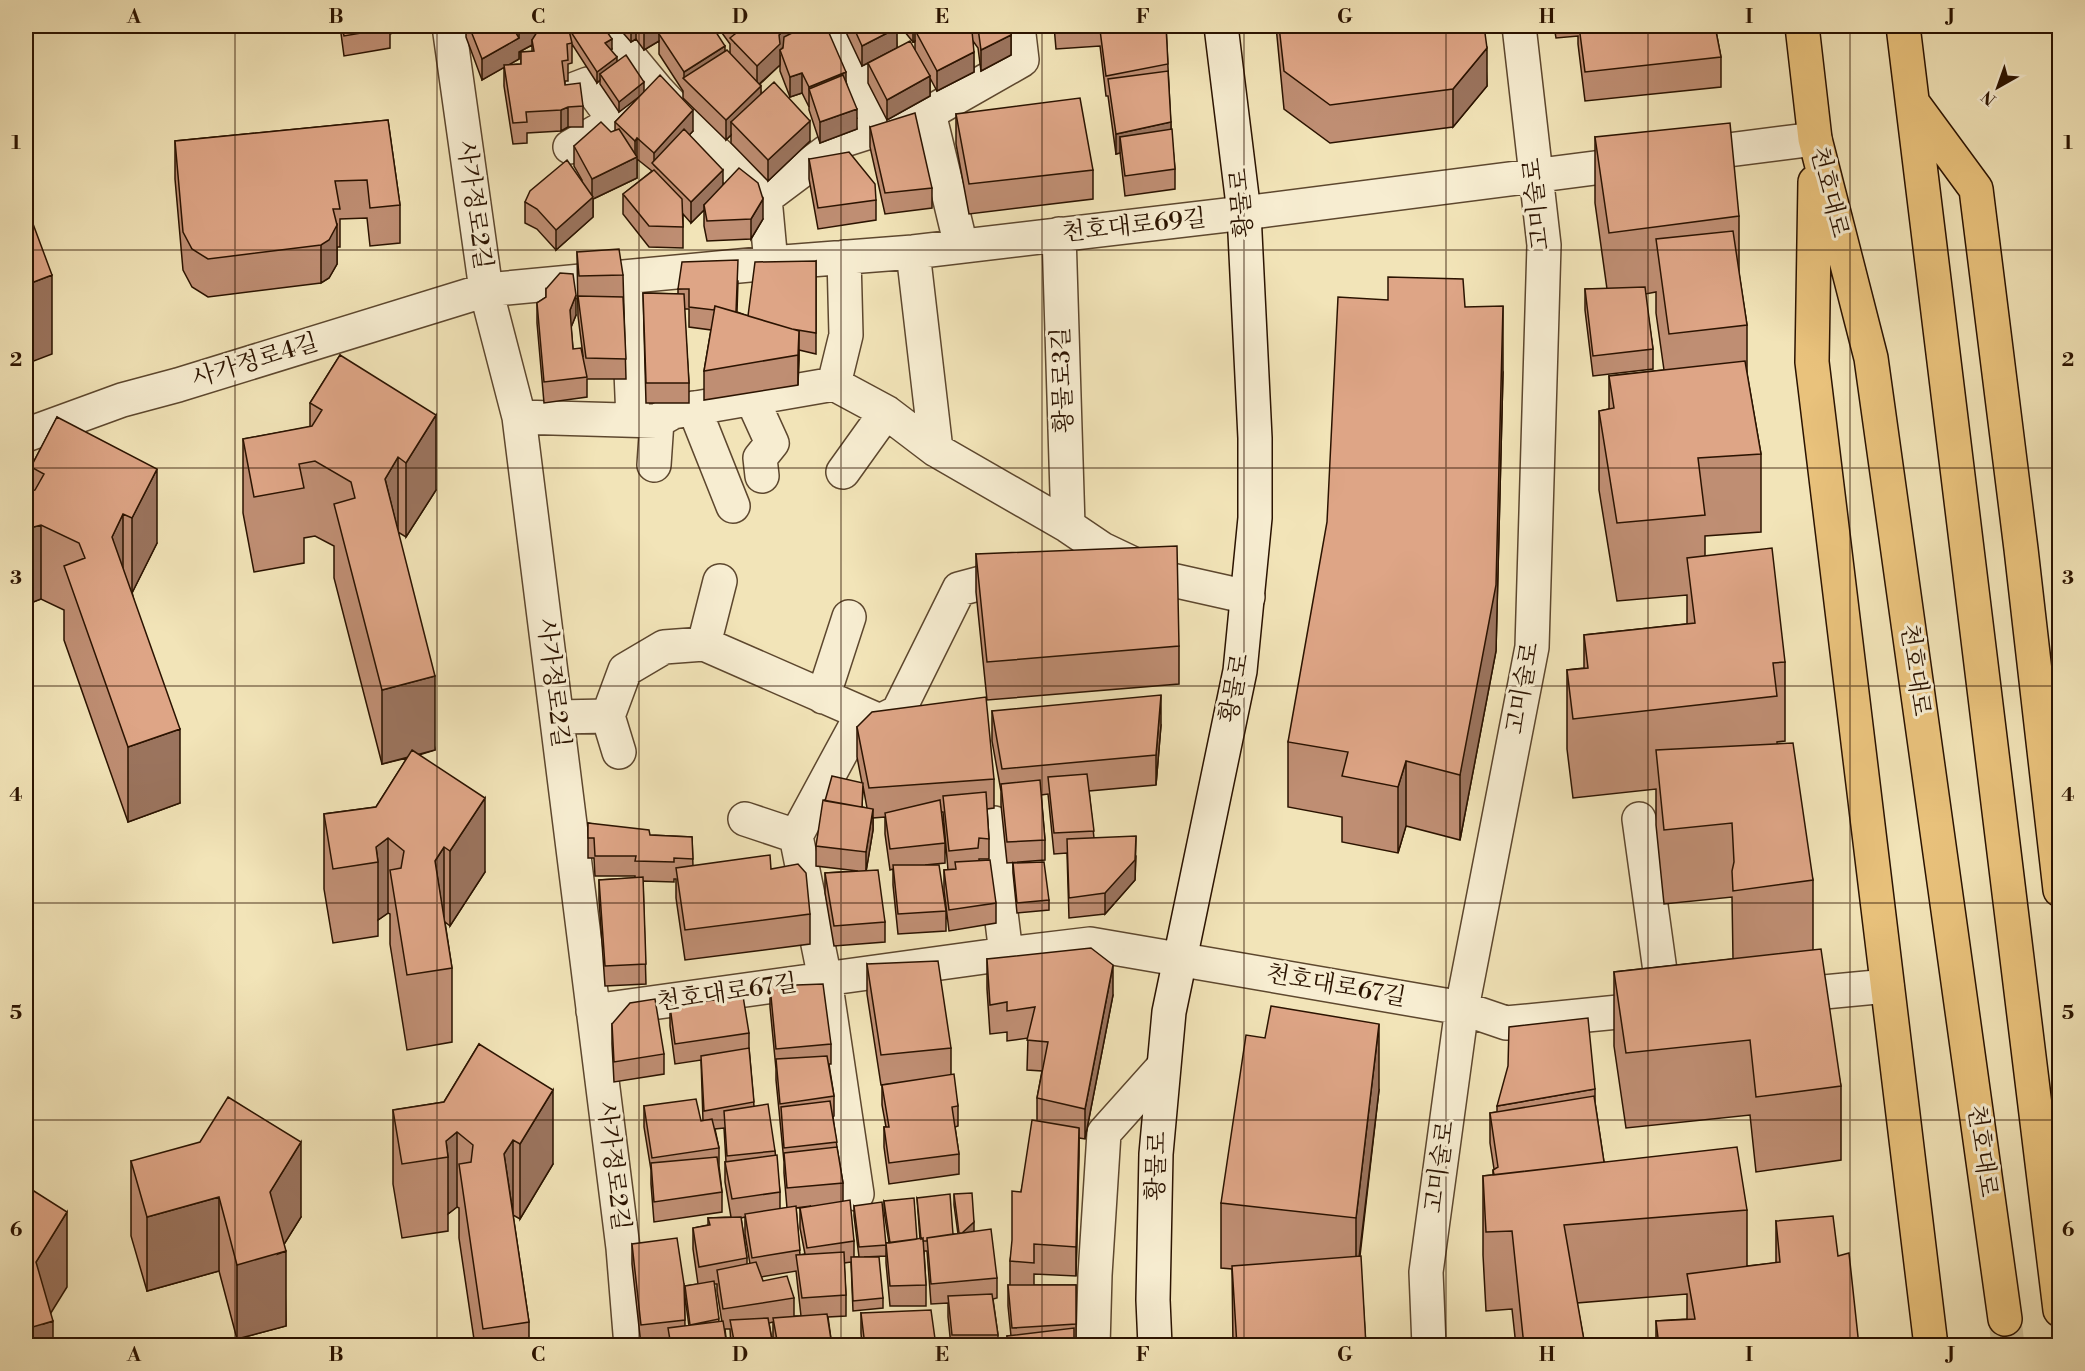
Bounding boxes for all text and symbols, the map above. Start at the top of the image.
text: A [126,5,142,30]
text: B [328,5,344,30]
text: C [531,5,545,30]
text: D [732,5,748,30]
text: E [935,5,949,30]
text: F [1136,5,1150,30]
text: G [1337,5,1353,30]
text: H [1539,5,1556,30]
text: I [1745,5,1753,30]
text: J [1944,5,1955,30]
north arrow [1968,57,2028,117]
text: N [1977,86,2000,109]
text: 1 [11,131,21,156]
text: 1 [2063,131,2073,156]
street label: 사가정로2길 [450,139,498,271]
street label: 천호대로 [1803,143,1855,241]
street label: 고미술로 [1517,156,1557,252]
street label: 황물로 [1224,167,1260,239]
street label: 천호대로69길 [1060,204,1208,248]
street label: 황물로3길 [1046,327,1080,433]
street label: 사가정로4길 [188,328,322,394]
text: 2 [10,348,22,373]
text: 2 [2062,348,2074,373]
text: 3 [10,566,22,591]
text: 3 [2062,566,2074,591]
street label: 사가정로2길 [530,617,576,749]
street label: 천호대로 [1894,622,1936,718]
street label: 고미술로 [1500,640,1546,736]
street label: 황물로 [1214,651,1256,725]
text: 4 [9,783,23,808]
text: 4 [2061,783,2075,808]
street label: 천호대로67길 [1264,959,1408,1013]
street label: 천호대로67길 [655,968,799,1018]
text: 5 [10,1001,22,1026]
text: 5 [2062,1001,2074,1026]
street label: 사가정로2길 [590,1100,636,1232]
street label: 천호대로 [1961,1103,2003,1199]
street label: 고미술로 [1419,1119,1461,1215]
street label: 황물로 [1141,1131,1173,1201]
text: 6 [10,1218,23,1243]
text: 6 [2062,1218,2075,1243]
text: A [126,1343,142,1368]
text: B [328,1343,344,1368]
text: C [531,1343,545,1368]
text: D [732,1343,748,1368]
text: E [935,1343,949,1368]
text: F [1136,1343,1150,1368]
text: G [1337,1343,1353,1368]
text: H [1539,1343,1556,1368]
text: I [1745,1343,1753,1368]
text: J [1944,1343,1955,1368]

